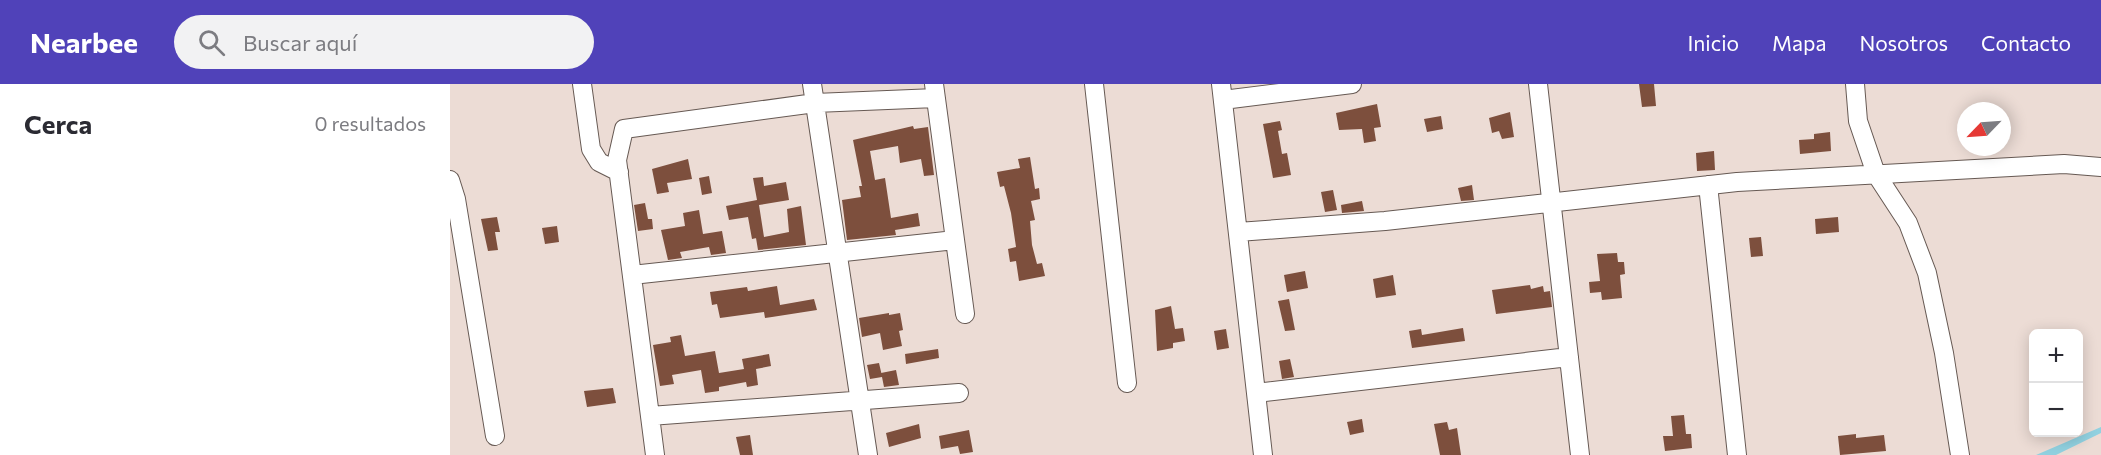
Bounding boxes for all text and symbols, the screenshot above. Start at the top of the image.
search box [174,15,594,69]
text: Nearbee [30,25,138,59]
icon: search [195,26,228,59]
text: Buscar aquí [243,29,357,56]
text: Inicio [1687,30,1739,55]
text: Mapa [1772,30,1826,55]
text: Nosotros [1859,30,1948,55]
text: Contacto [1981,30,2071,55]
north arrow [1957,102,2011,156]
text: Cerca [24,108,92,139]
text: 0 resultados [315,111,426,135]
map controls [2029,329,2083,437]
button: + [2029,329,2083,383]
button: − [2029,383,2083,437]

